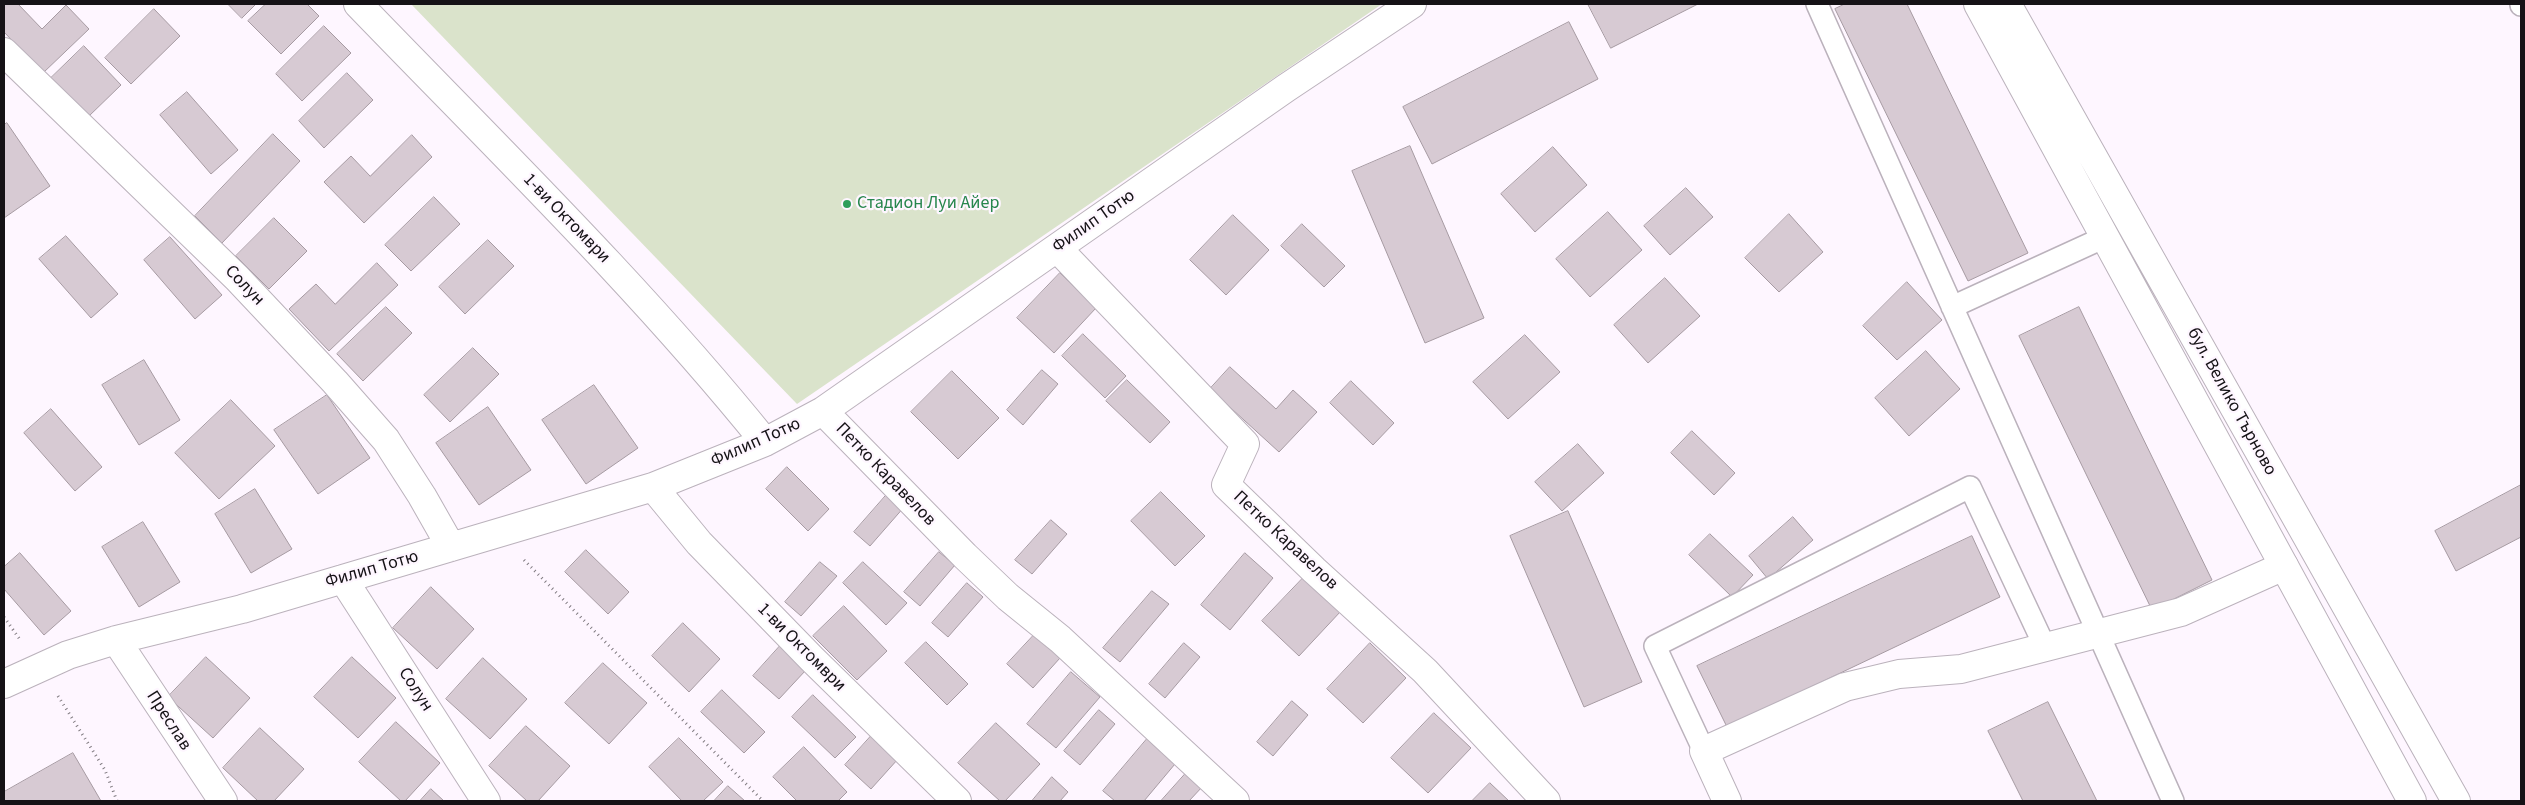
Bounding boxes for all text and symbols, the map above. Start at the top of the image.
street label: 1-ви Октомври [518,170,614,268]
street label: Филип Тотю [1048,186,1140,258]
place label: Стадион Луи Айер [857,193,999,215]
marker: Стадион Луи Айер [841,198,853,210]
street label: Солун [220,261,268,311]
street label: бул. Велико Търново [2181,324,2281,480]
street label: Филип Тотю [708,414,804,472]
street label: Петко Каравелов [830,419,940,531]
street label: Петко Каравелов [1228,487,1342,595]
street label: Филип Тотю [323,546,421,594]
street label: 1-ви Октомври [752,599,850,697]
street label: Солун [393,664,437,716]
street label: Преслав [141,687,195,755]

